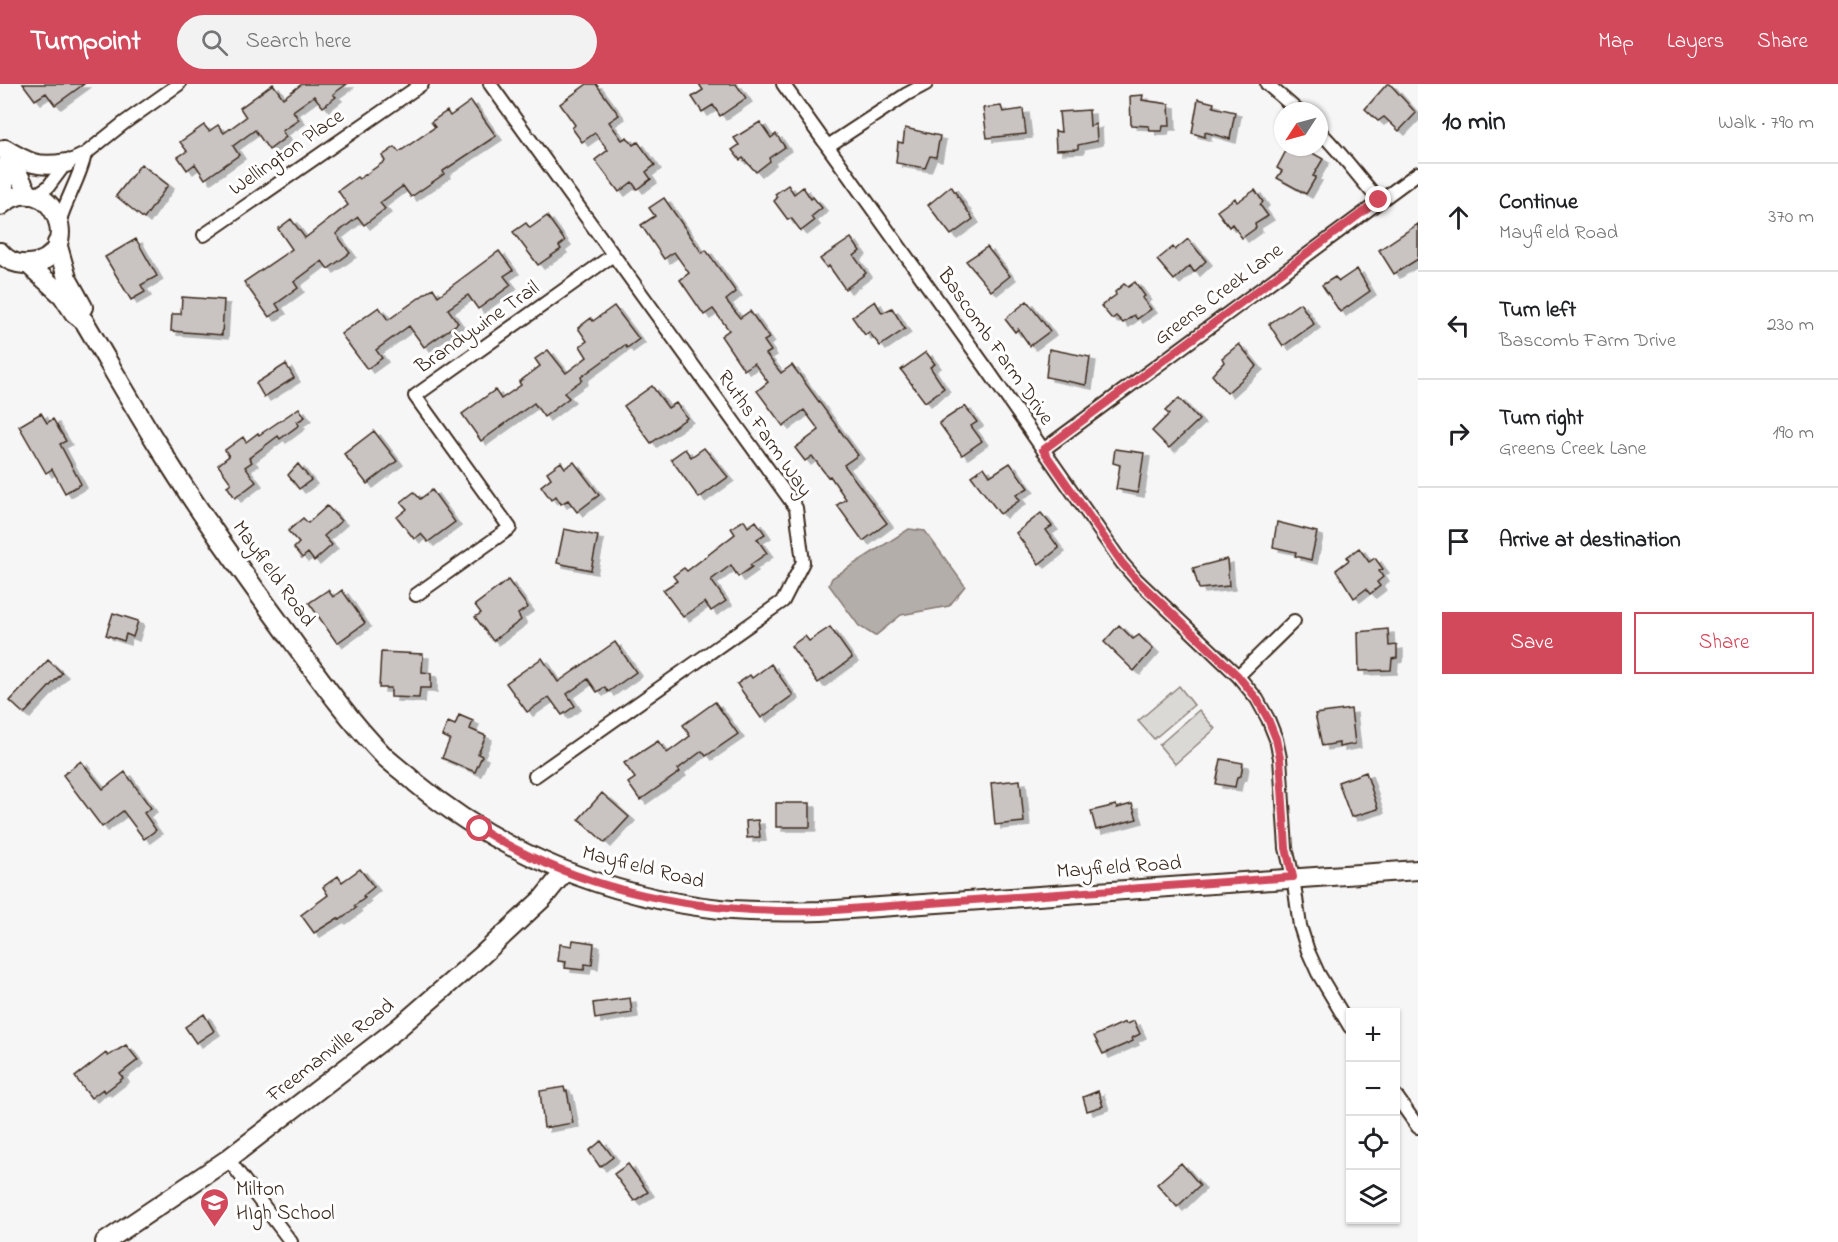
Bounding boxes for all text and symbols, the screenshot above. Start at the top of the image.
search box [177,15,597,69]
text: Turnpoint [30,22,141,63]
icon: search [198,26,231,59]
text: Search here [246,26,351,58]
text: Map [1598,27,1634,57]
text: Layers [1667,27,1724,57]
text: Share [1757,27,1808,57]
street label: Wellington Place [223,102,352,205]
north arrow [1274,102,1328,156]
text: 10 min [1442,104,1506,142]
text: Walk · 790 m [1718,109,1814,138]
route end [1365,186,1391,212]
text: Continue [1499,187,1578,219]
icon: ahead [1442,201,1475,234]
text: 370 m [1768,203,1814,232]
text: Mayfield Road [1499,219,1618,248]
street label: Greens Creek Lane [1148,236,1290,354]
street label: Bascomb Farm Drive [929,261,1061,432]
street label: Brandywine Trail [409,274,547,384]
text: Turn left [1499,295,1576,327]
icon: left [1442,309,1475,342]
text: 230 m [1767,311,1814,340]
text: Bascomb Farm Drive [1499,327,1676,356]
street label: Ruths Farm Way [707,364,819,505]
text: Turn right [1499,403,1584,435]
icon: right [1442,417,1475,450]
text: 190 m [1772,419,1814,448]
text: Greens Creek Lane [1499,435,1647,464]
street label: Mayfield Road [223,515,322,635]
icon: arrive [1442,525,1475,558]
text: Arrive at destination [1499,525,1681,557]
button: Save [1442,612,1622,674]
button: Share [1634,612,1814,674]
route start [466,815,492,841]
street label: Mayfield Road [578,838,707,900]
street label: Mayfield Road [1056,849,1183,889]
street label: Freemanville Road [260,991,401,1111]
map controls [1346,1008,1400,1224]
button: + [1346,1008,1400,1062]
button: − [1346,1062,1400,1116]
button: locate [1346,1116,1400,1170]
button: layers [1346,1170,1400,1224]
place label: Milton HIgh School [236,1175,335,1231]
school or university icon: Milton HIgh School [199,1186,231,1228]

